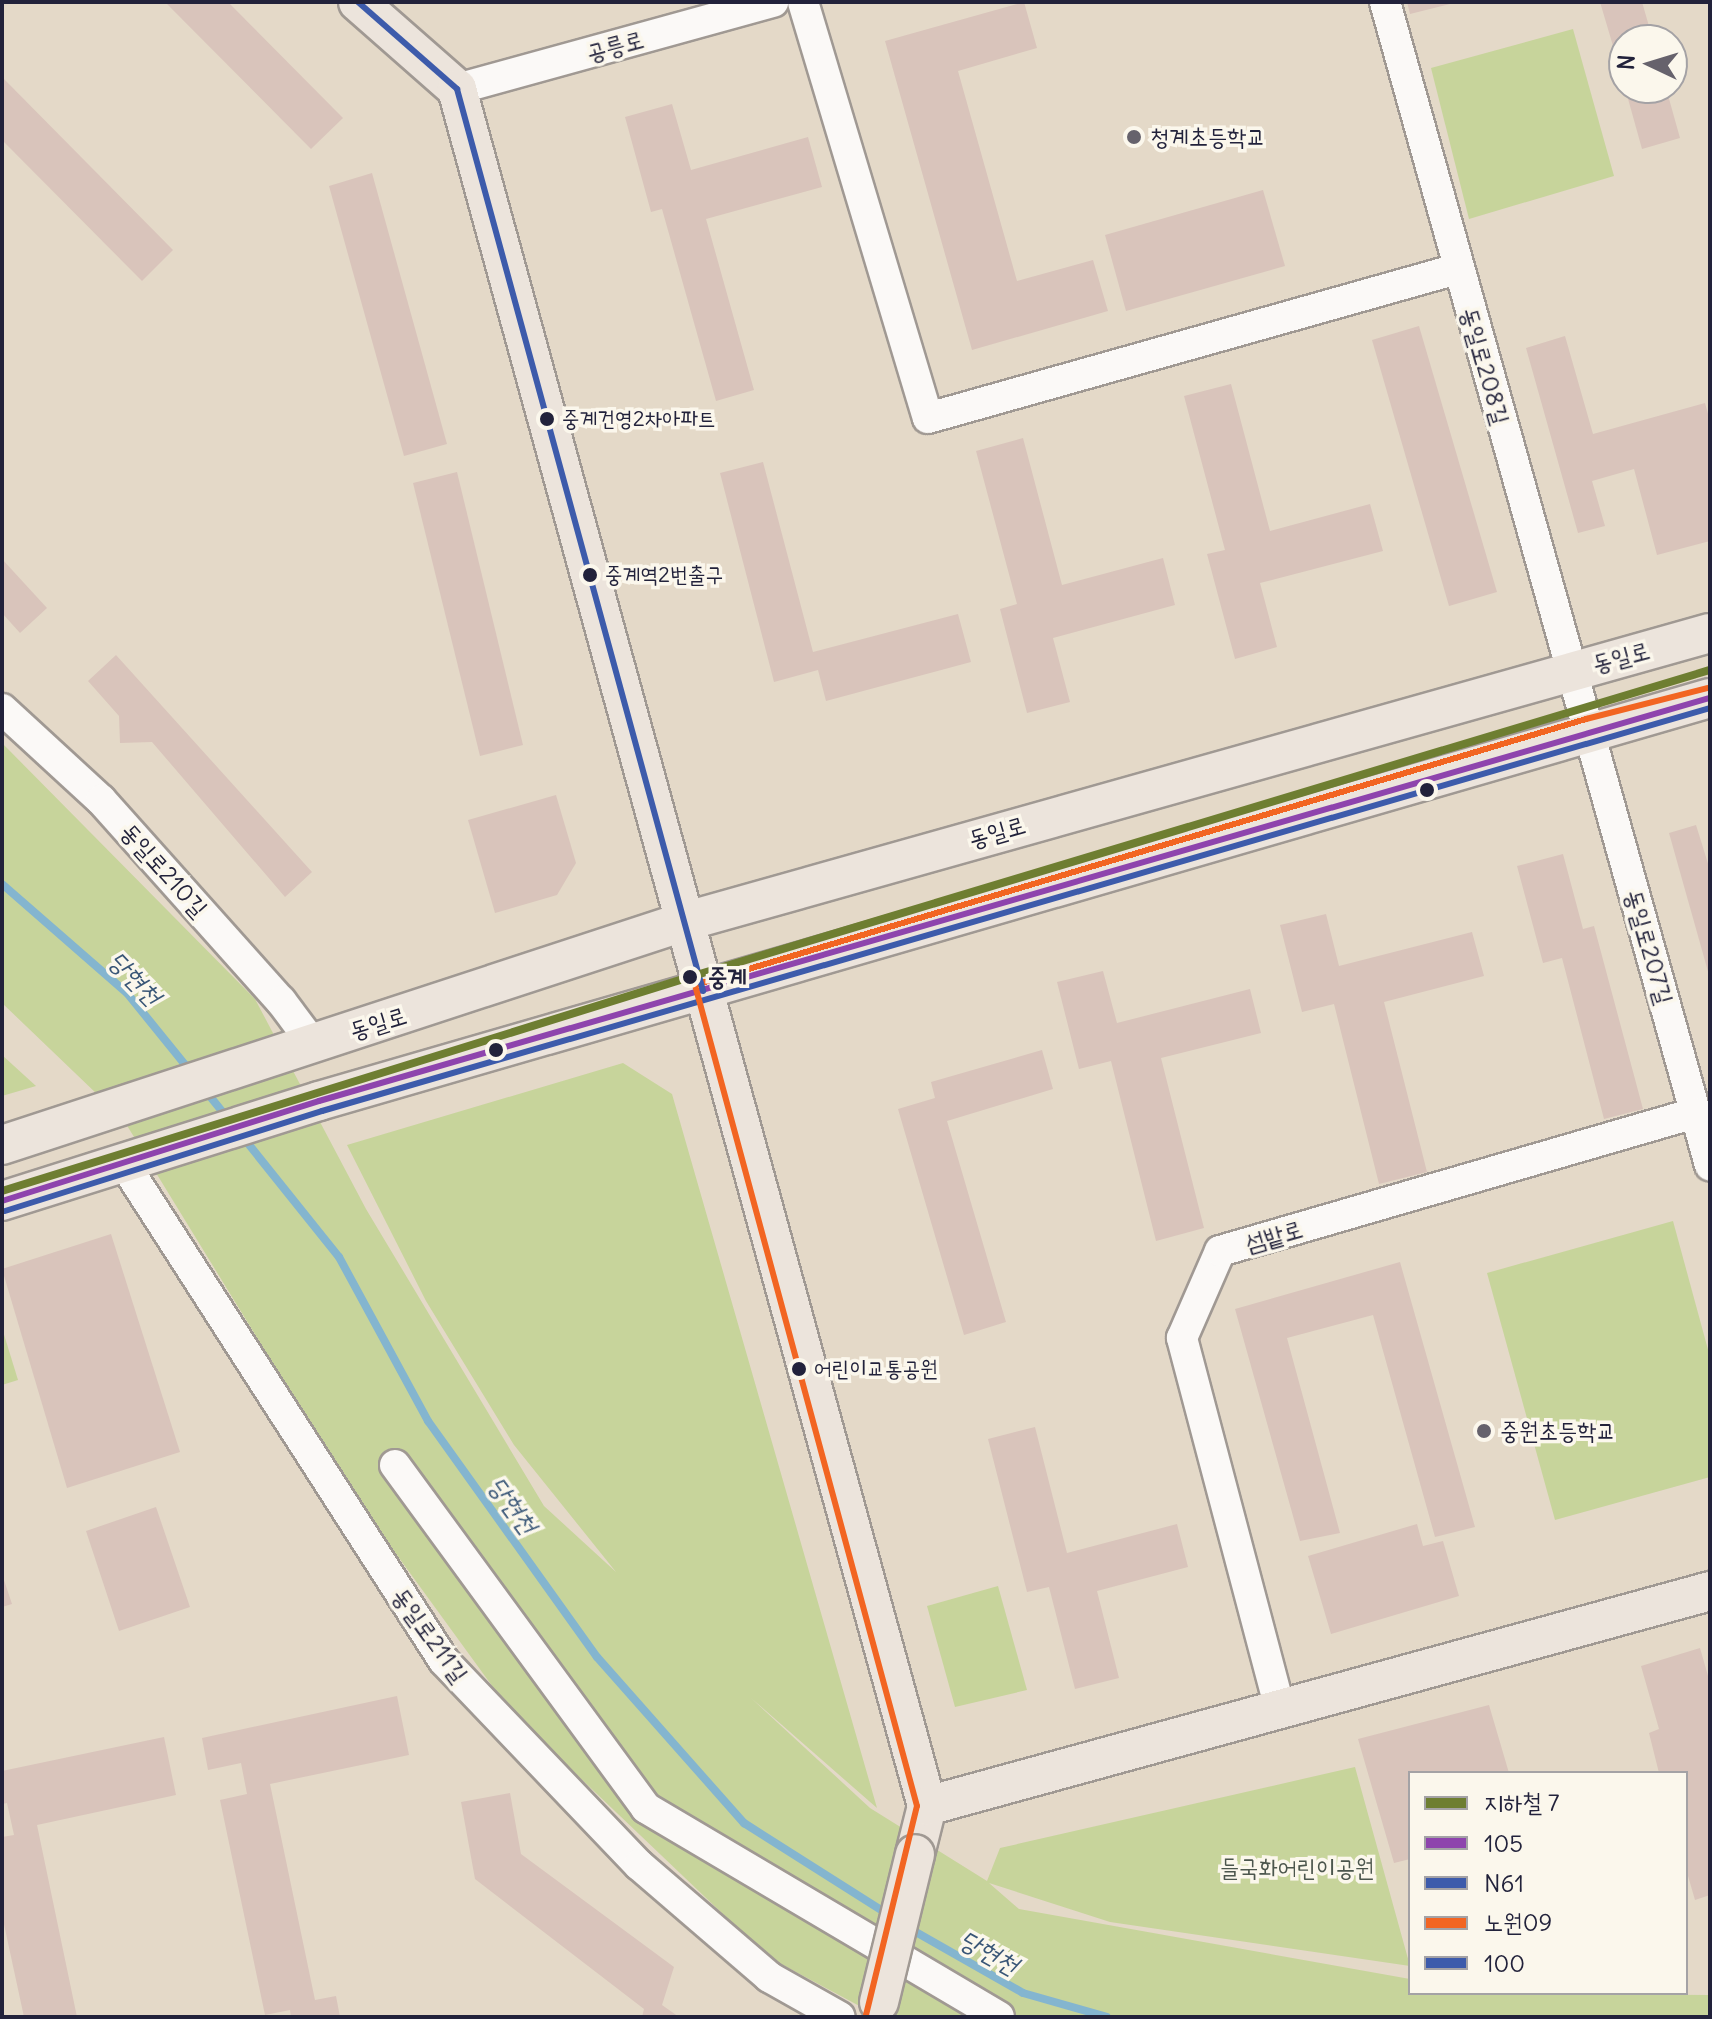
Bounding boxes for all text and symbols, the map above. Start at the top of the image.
north arrow [1608,24,1688,104]
street label: 공릉로 [583,25,647,67]
text: N [1612,54,1641,71]
place label: 청계초등학교 [1150,123,1266,151]
marker: 청계초등학교 [1125,128,1143,146]
street label: 동일로208길 [1455,304,1515,428]
place label: 중계건영2차아파트 [562,406,716,432]
marker: 중계건영2차아파트 [539,411,555,427]
place label: 중계역2번출구 [605,562,723,588]
marker: 중계역2번출구 [582,567,598,583]
street label: 동일로 [1589,636,1653,678]
unlabelled marker [1419,782,1435,798]
street label: 동일로 [965,810,1029,854]
street label: 동일로210길 [115,817,213,923]
street label: 동일로207길 [1619,887,1679,1007]
water label: 당현천 [102,945,168,1011]
place label: 중계 [708,963,747,991]
marker: 중계 [679,966,701,988]
street label: 동일로 [346,1001,410,1045]
unlabelled marker [488,1042,504,1058]
street label: 섬밭로 [1242,1214,1306,1258]
place label: 어린이교통공원 [814,1356,938,1382]
marker: 어린이교통공원 [791,1361,807,1377]
place label: 중원초등학교 [1500,1417,1616,1445]
marker: 중원초등학교 [1475,1422,1493,1440]
water label: 당현천 [482,1470,544,1540]
street label: 동일로211길 [386,1582,474,1688]
legend [1408,1771,1688,1995]
text: 지하철 7 [1484,1787,1559,1817]
text: 105 [1484,1828,1523,1858]
park label: 들국화어린이공원 [1220,1854,1374,1882]
text: N61 [1484,1868,1524,1898]
text: 노원09 [1484,1907,1552,1937]
water label: 당현천 [954,1923,1024,1981]
text: 100 [1484,1948,1525,1978]

